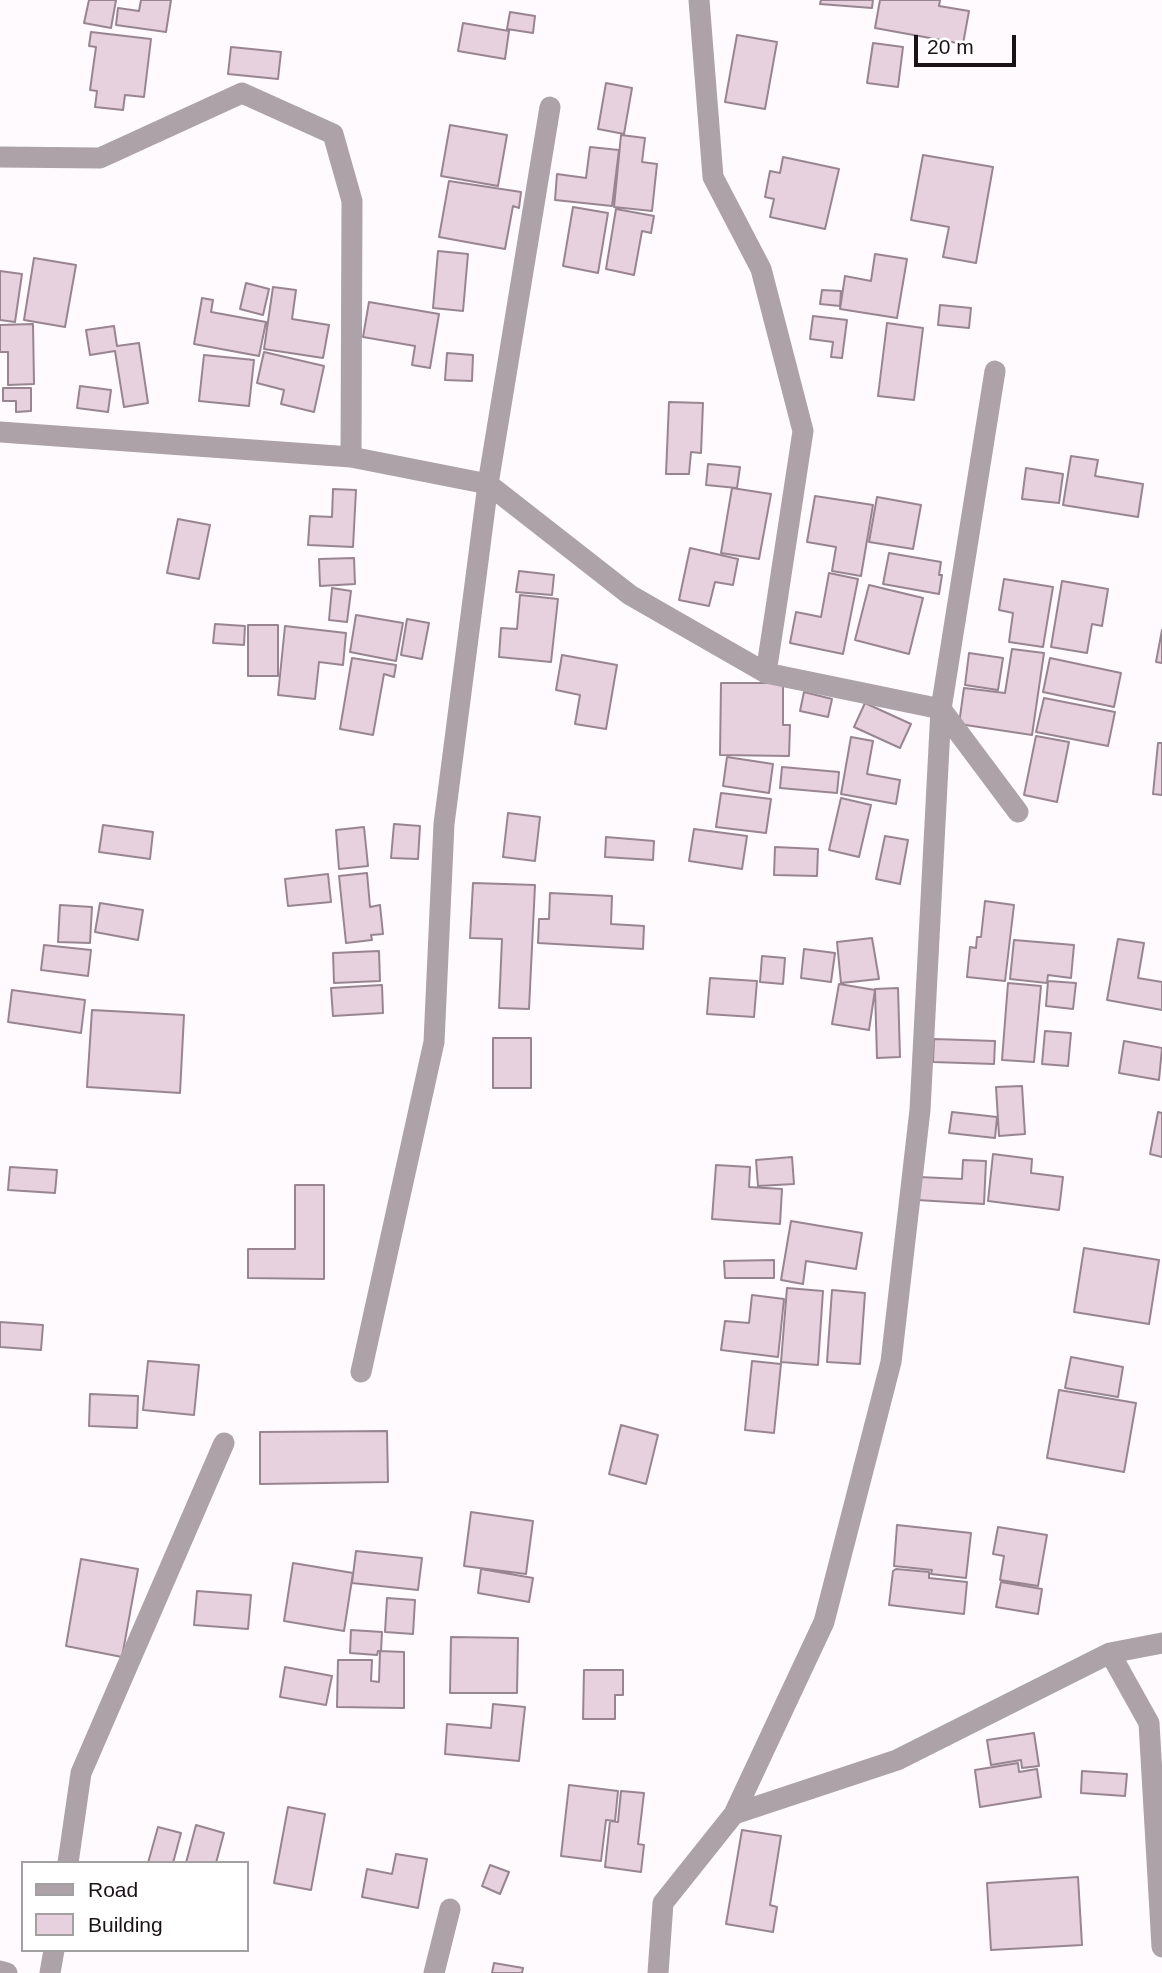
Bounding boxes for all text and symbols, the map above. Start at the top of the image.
scale bar [917,21,1018,65]
text: 20 m [927,35,974,58]
legend [21,1861,248,1952]
text: Road [88,1878,138,1901]
text: Building [88,1913,163,1936]

